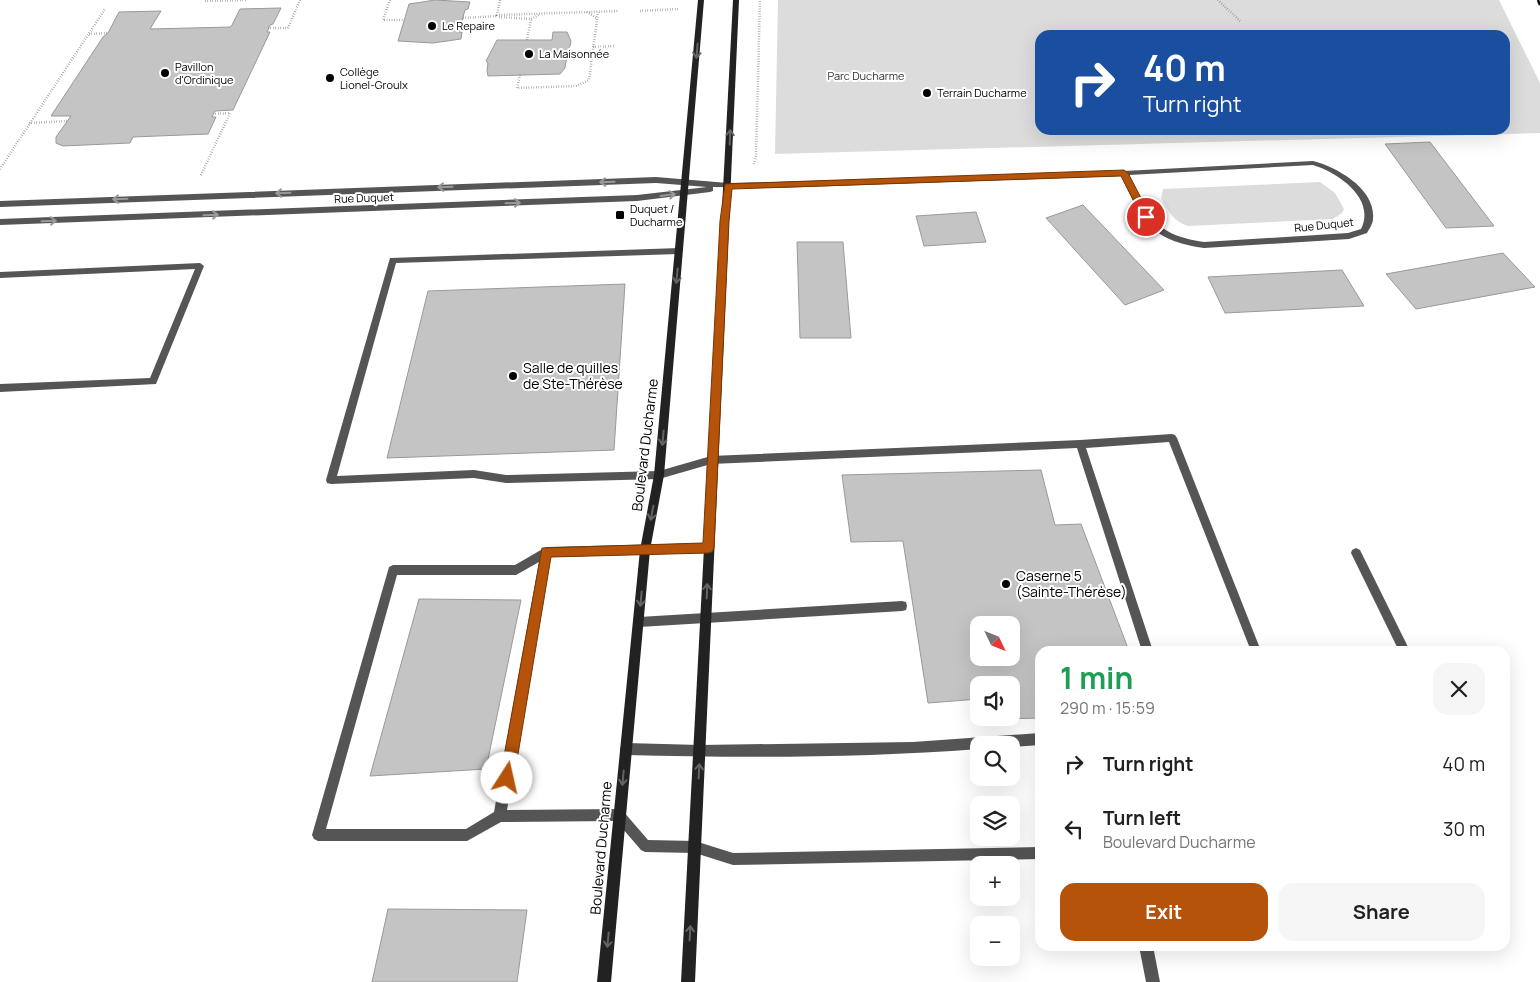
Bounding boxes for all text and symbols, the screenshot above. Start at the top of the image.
place label: Le Repaire [442,18,495,33]
marker: Le Repaire [426,20,438,32]
one-way arrow [692,43,701,59]
text: 40 m [1143,44,1226,92]
place label: La Maisonnée [539,46,610,61]
marker: La Maisonnée [523,48,535,60]
icon: right [1060,50,1125,115]
place label: Pavillon d'Ordinique [175,59,234,87]
place label: Collège Lionel-Groulx [340,64,408,92]
marker: Pavillon d'Ordinique [159,67,171,79]
park label: Parc Ducharme [828,68,905,83]
marker: Collège Lionel-Groulx [324,72,336,84]
place label: Terrain Ducharme [937,85,1027,100]
marker: Terrain Ducharme [921,87,933,99]
text: Turn right [1143,89,1241,119]
one-way arrow [726,129,735,145]
one-way arrow [600,177,616,186]
one-way arrow [437,183,453,192]
one-way arrow [275,189,291,198]
street label: Rue Duquet [334,189,394,206]
one-way arrow [660,190,676,200]
one-way arrow [112,195,128,204]
pin [1125,196,1167,238]
one-way arrow [505,198,521,208]
place label: Duquet / Ducharme [630,201,683,229]
icon: arrive [1132,203,1160,231]
marker: Duquet / Ducharme [614,209,626,221]
one-way arrow [203,210,219,219]
street label: Rue Duquet [1293,214,1355,235]
one-way arrow [40,216,56,225]
one-way arrow [672,267,682,283]
place label: Salle de quilles de Ste-Thérèse [523,358,623,393]
marker: Salle de quilles de Ste-Thérèse [507,370,519,382]
street label: Boulevard Ducharme [627,378,662,512]
one-way arrow [658,429,667,445]
one-way arrow [647,504,657,520]
place label: Caserne 5 (Sainte-Thérèse) [1016,566,1127,601]
marker: Caserne 5 (Sainte-Thérèse) [1000,578,1012,590]
one-way arrow [702,583,711,599]
one-way arrow [636,590,646,606]
north arrow [970,616,1020,666]
map controls [970,616,1020,966]
text: 1 min [1060,657,1133,698]
button: close [1433,663,1485,715]
button: sound [970,676,1020,726]
text: 290 m · 15:59 [1060,697,1155,719]
button: search [970,736,1020,786]
icon: right [1060,750,1088,778]
position arrow [480,751,532,803]
text: Turn right [1103,751,1193,777]
text: 40 m [1442,751,1485,777]
one-way arrow [694,763,703,779]
one-way arrow [618,770,628,786]
street label: Boulevard Ducharme [585,781,616,915]
button: layers [970,796,1020,846]
text: Turn left [1103,805,1181,831]
icon: left [1060,815,1088,843]
text: 30 m [1443,816,1485,842]
text: Boulevard Ducharme [1103,831,1256,853]
button: + [970,856,1020,906]
button: Exit [1060,883,1268,941]
button: Share [1278,883,1485,941]
button: − [970,916,1020,966]
one-way arrow [685,926,695,942]
one-way arrow [603,931,613,947]

